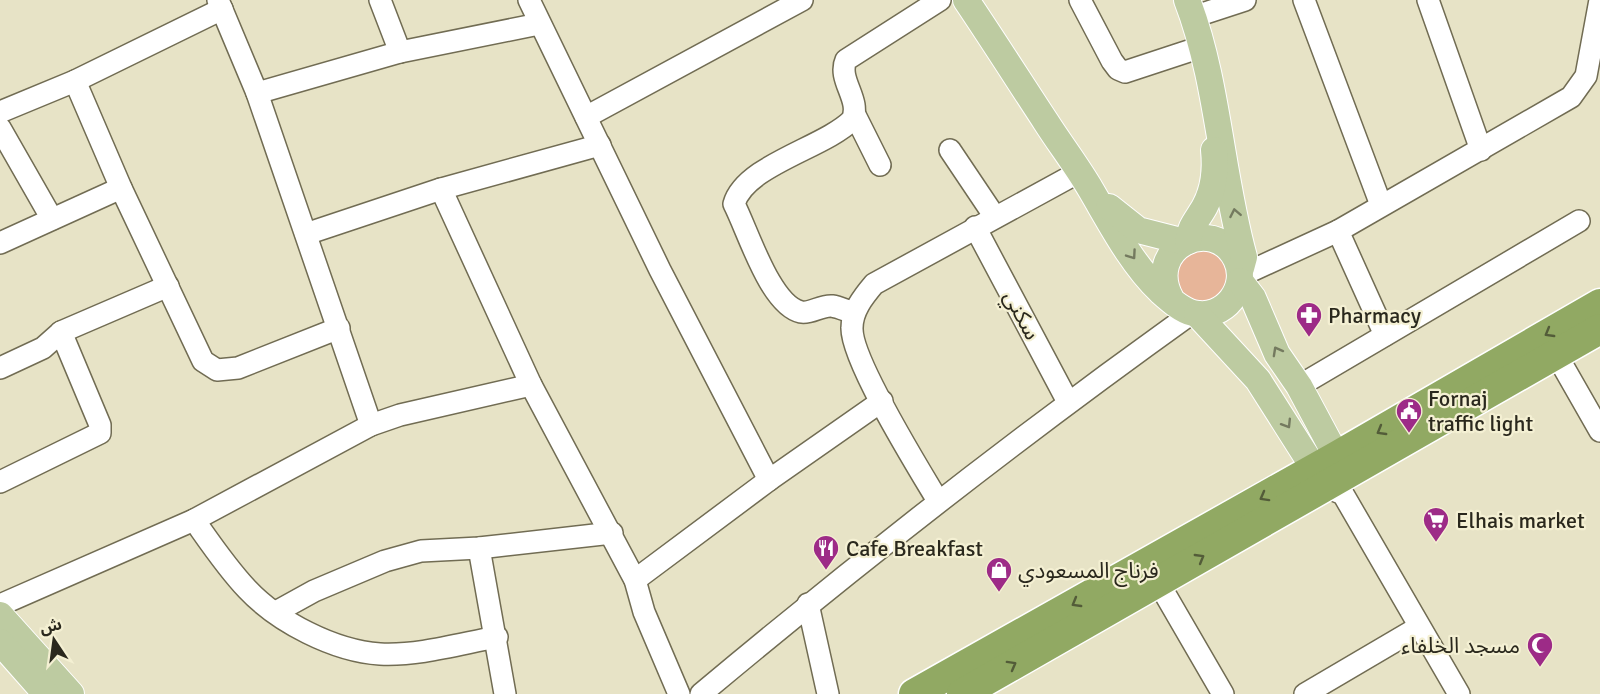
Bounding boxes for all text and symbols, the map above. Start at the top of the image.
one-way arrow [1229,209,1242,219]
one-way arrow [1125,249,1136,260]
street label: سكني [995,286,1046,346]
pharmacy icon: Pharmacy [1294,300,1324,338]
place label: Pharmacy [1328,302,1422,329]
one-way arrow [1545,326,1555,337]
one-way arrow [1273,347,1284,357]
place label: Fornaj traffic light [1428,385,1533,437]
public building icon: Fornaj traffic light [1394,396,1424,434]
one-way arrow [1280,417,1291,428]
one-way arrow [1376,423,1387,435]
one-way arrow [1259,490,1270,501]
supermarket icon: Elhais market [1421,505,1451,543]
place label: Elhais market [1456,507,1585,534]
restaurant icon: Cafe Breakfast [811,533,841,571]
place label: Cafe Breakfast [846,535,983,562]
one-way arrow [1194,554,1204,565]
shop icon: فرناج المسعودي [984,555,1014,593]
place label: فرناج المسعودي [1018,557,1159,587]
one-way arrow [1072,596,1082,607]
north arrow [24,610,84,670]
text: ش [38,614,64,639]
mosque icon: مسجد الخلفاء [1525,630,1555,668]
place label: مسجد الخلفاء [1401,632,1520,659]
one-way arrow [1006,661,1017,672]

